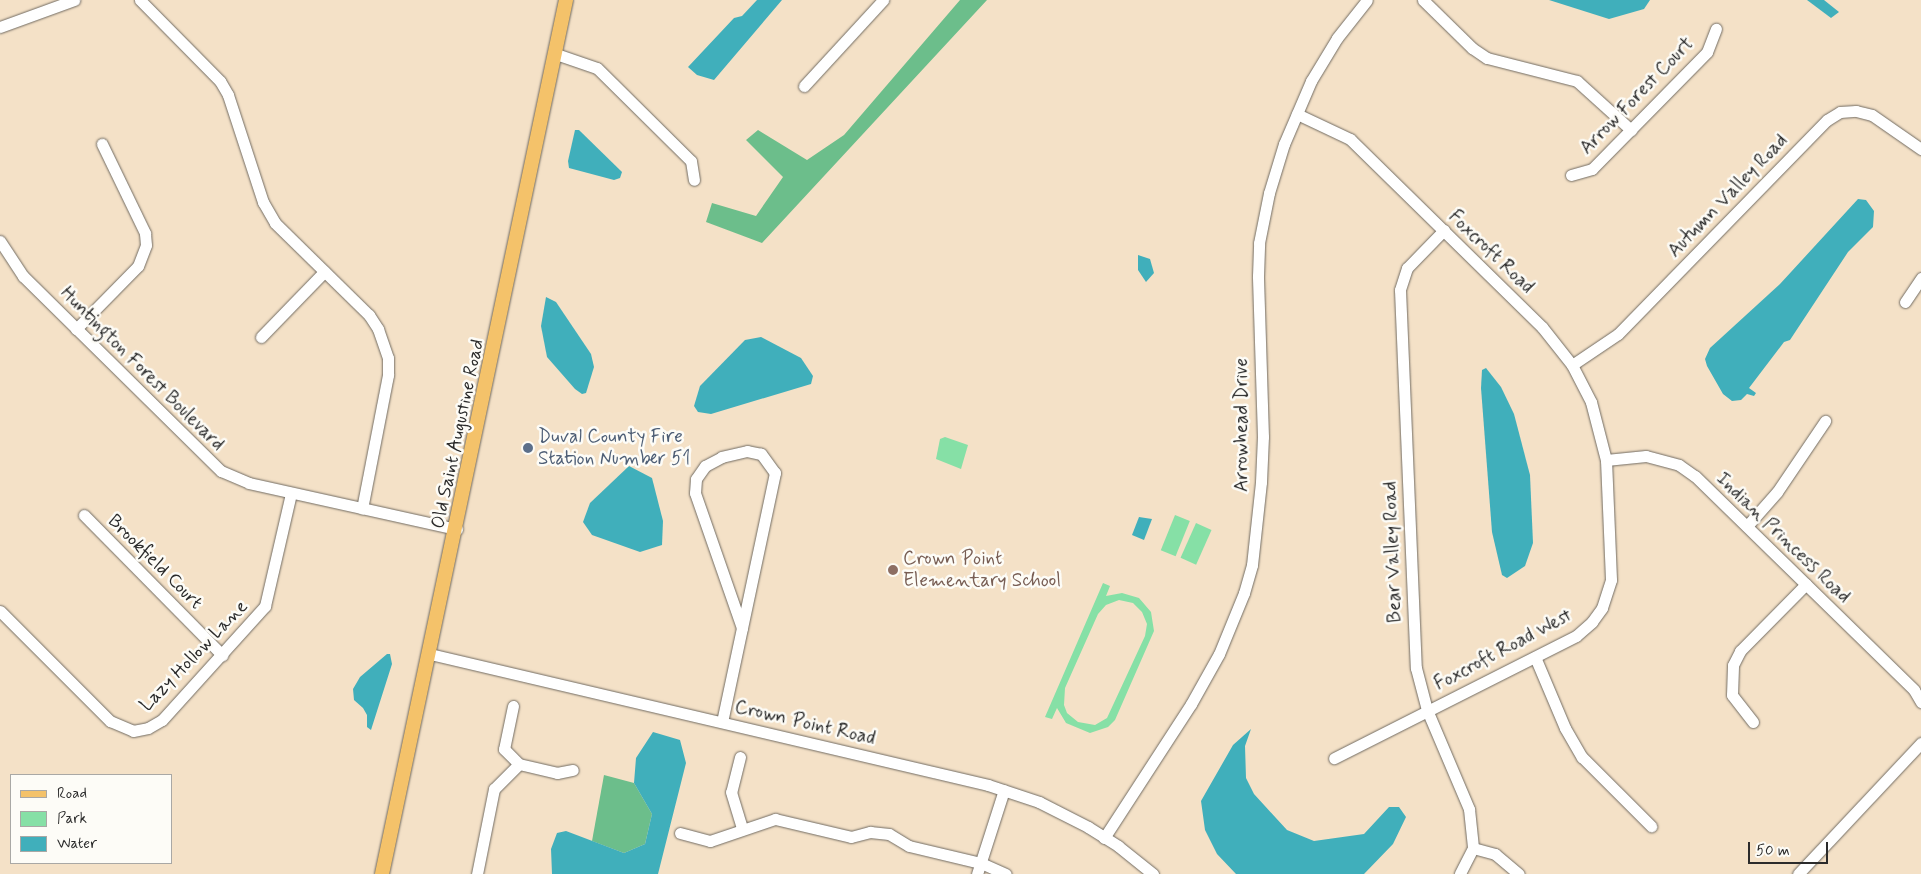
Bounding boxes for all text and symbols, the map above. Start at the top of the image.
street label: Arrow Forest Court [1576,33,1698,159]
street label: Autumn Valley Road [1665,131,1791,261]
street label: Foxcroft Road [1444,206,1538,298]
street label: Huntington Forest Boulevard [55,282,229,456]
street label: Old Saint Augustine Road [426,335,490,533]
street label: Arrowhead Drive [1231,358,1253,492]
place label: Duval County Fire Station Number 51 [538,426,690,470]
marker: Duval County Fire Station Number 51 [522,442,534,454]
street label: Indian Princess Road [1711,468,1855,608]
street label: Bear Valley Road [1379,484,1407,620]
street label: Brookfield Court [101,508,209,616]
place label: Crown Point Elementary School [903,548,1061,592]
marker: Crown Point Elementary School [887,564,899,576]
street label: Lazy Hollow Lane [137,597,251,715]
street label: Foxcroft Road West [1430,604,1576,696]
street label: Crown Point Road [733,696,877,750]
legend [10,774,172,864]
text: Road [57,784,87,804]
text: Park [57,809,87,829]
scale bar [1751,832,1831,864]
text: Water [57,834,97,854]
text: 50 m [1756,841,1790,861]

